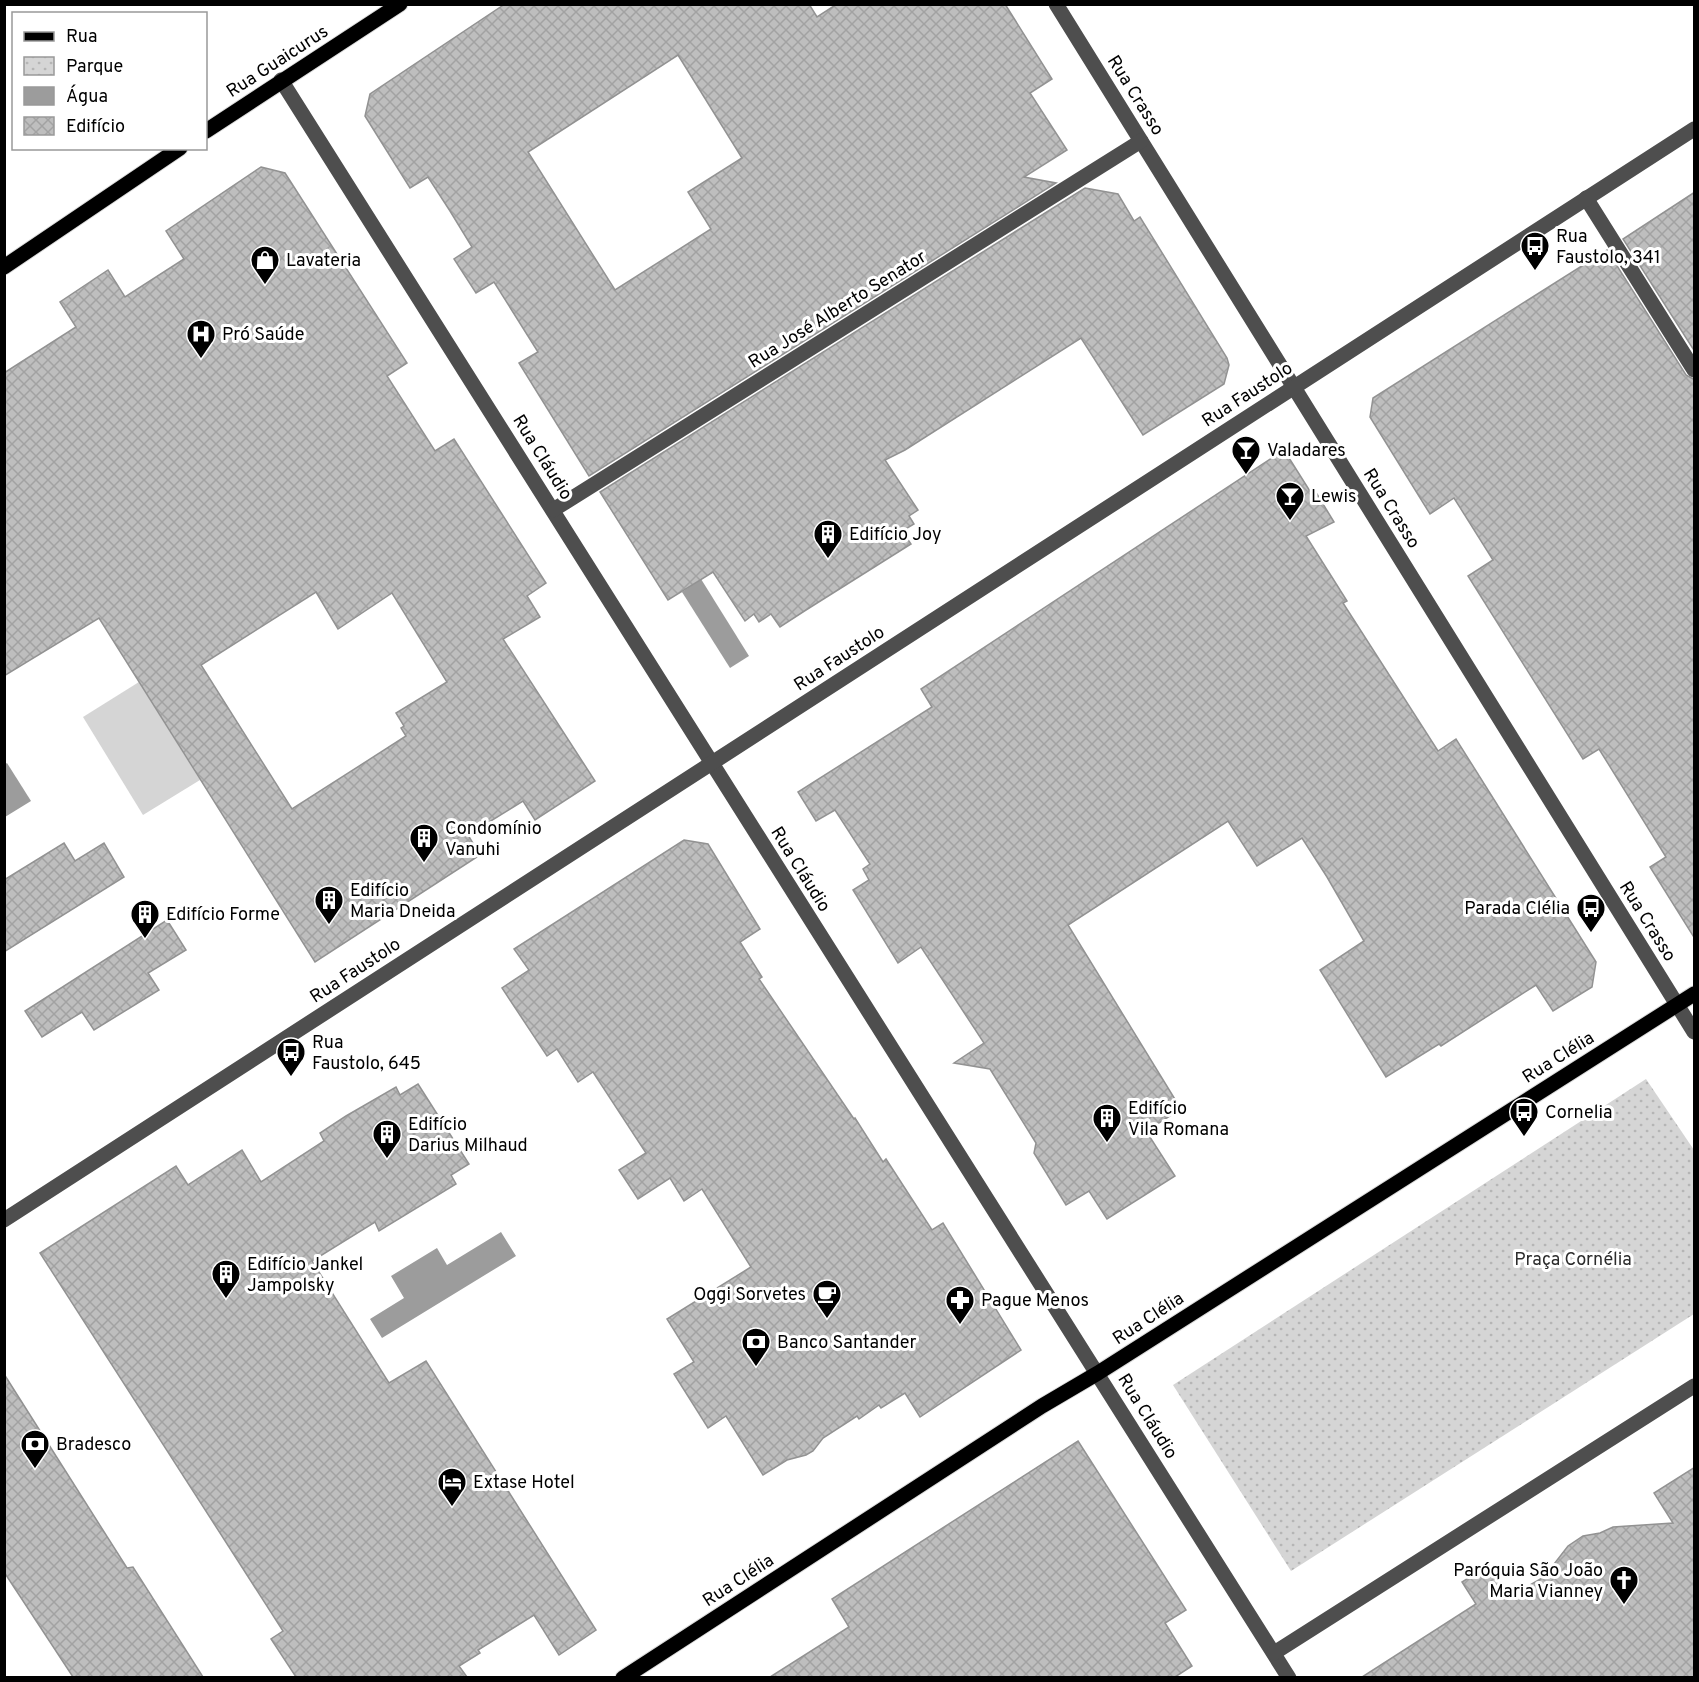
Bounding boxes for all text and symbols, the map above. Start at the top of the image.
legend [12,12,207,150]
street label: Rua Guaicurus [223,21,333,104]
text: Rua [66,26,97,49]
street label: Rua Crasso [1101,51,1168,140]
text: Parque [66,56,123,79]
text: Água [66,84,108,109]
text: Edifício [66,116,125,139]
place label: Rua Faustolo, 341 [1556,226,1661,270]
bus stop icon: Rua Faustolo, 341 [1519,230,1551,272]
shop icon: Lavateria [249,244,281,286]
street label: Rua José Alberto Senator [745,246,931,374]
place label: Lavateria [286,250,361,273]
hospital icon: Pró Saúde [185,318,217,360]
place label: Pró Saúde [222,324,304,347]
street label: Rua Faustolo [1198,357,1298,433]
street label: Rua Cláudio [506,411,577,505]
bar icon: Valadares [1230,434,1262,476]
place label: Valadares [1267,440,1346,463]
street label: Rua Crasso [1357,464,1424,553]
bar icon: Lewis [1274,480,1306,522]
place label: Lewis [1311,486,1356,509]
building icon: Edifício Joy [812,518,844,560]
place label: Edifício Joy [849,524,942,547]
street label: Rua Faustolo [790,621,890,697]
place label: Condomínio Vanuhi [445,818,542,862]
building icon: Condomínio Vanuhi [408,822,440,864]
street label: Rua Cláudio [764,823,835,917]
street label: Rua Crasso [1613,877,1680,966]
place label: Edifício Maria Dneida [350,880,455,924]
building icon: Edifício Maria Dneida [313,884,345,926]
bus stop icon: Parada Clélia [1575,892,1607,934]
building icon: Edifício Forme [129,898,161,940]
place label: Parada Clélia [1464,898,1570,921]
place label: Edifício Forme [166,904,280,927]
street label: Rua Faustolo [306,933,406,1009]
street label: Rua Clélia [1519,1027,1599,1089]
place label: Rua Faustolo, 645 [312,1032,421,1076]
bus stop icon: Rua Faustolo, 645 [275,1036,307,1078]
bus stop icon: Cornelia [1508,1096,1540,1138]
place label: Edifício Vila Romana [1128,1098,1229,1142]
building icon: Edifício Vila Romana [1091,1102,1123,1144]
place label: Cornelia [1545,1102,1612,1125]
place label: Edifício Darius Milhaud [408,1114,528,1158]
building icon: Edifício Darius Milhaud [371,1118,403,1160]
park label: Praça Cornélia [1514,1249,1632,1272]
place label: Edifício Jankel Jampolsky [247,1254,363,1298]
building icon: Edifício Jankel Jampolsky [210,1258,242,1300]
cafe icon: Oggi Sorvetes [811,1278,843,1320]
place label: Oggi Sorvetes [693,1284,806,1307]
pharmacy icon: Pague Menos [944,1284,976,1326]
street label: Rua Clélia [1109,1288,1189,1351]
place label: Pague Menos [981,1290,1089,1313]
bank icon: Banco Santander [740,1326,772,1368]
place label: Banco Santander [777,1332,917,1355]
street label: Rua Cláudio [1111,1370,1182,1464]
bank icon: Bradesco [19,1428,51,1470]
place label: Bradesco [56,1434,131,1457]
hotel icon: Extase Hotel [436,1466,468,1508]
place label: Extase Hotel [473,1472,575,1495]
street label: Rua Clélia [699,1550,779,1613]
place label: Paróquia São João Maria Vianney [1453,1560,1603,1604]
church icon: Paróquia São João Maria Vianney [1608,1564,1640,1606]

